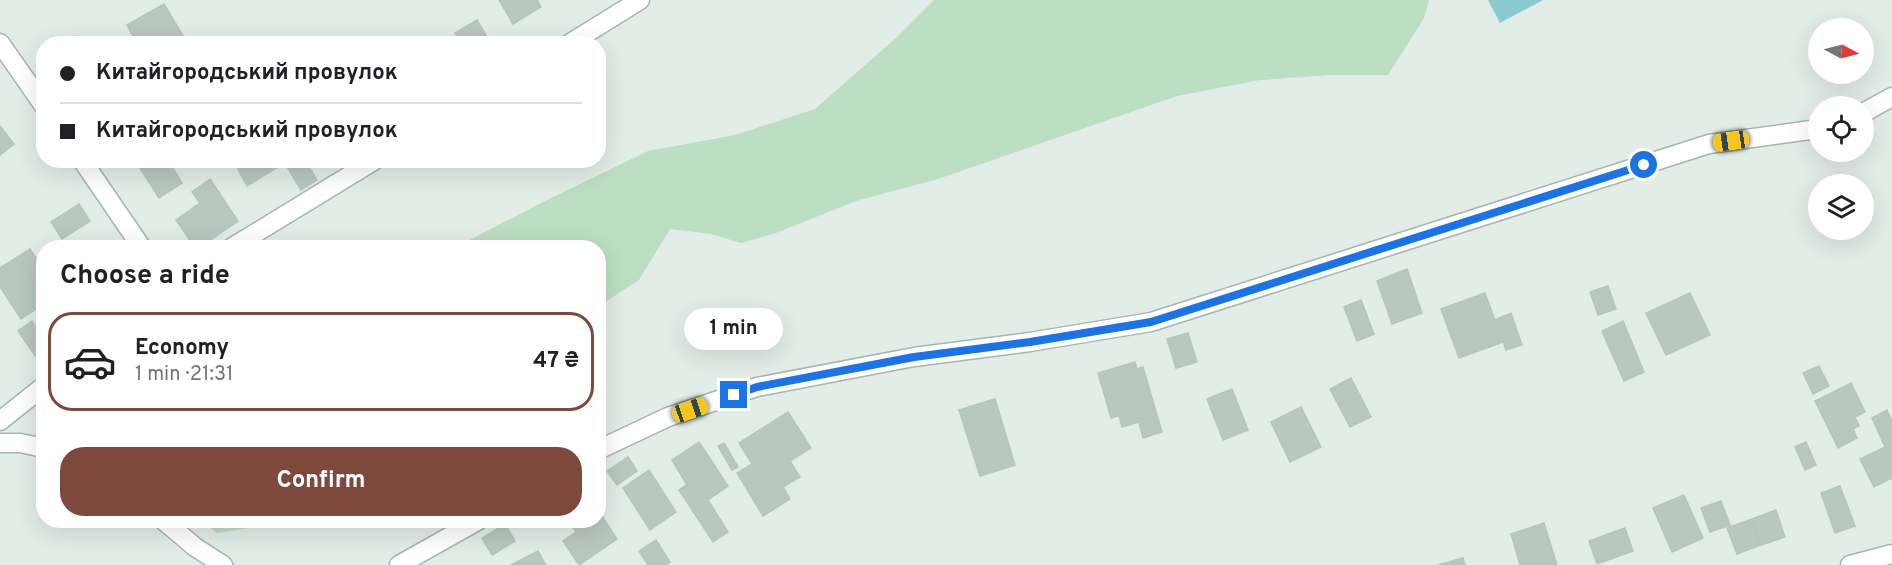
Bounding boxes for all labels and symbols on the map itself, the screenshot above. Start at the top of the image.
north arrow [1808,18,1874,84]
car [1712,130,1750,152]
route start [1630,151,1657,178]
callout: 1 min [684,308,783,350]
route end [720,381,747,408]
car [670,396,710,424]

